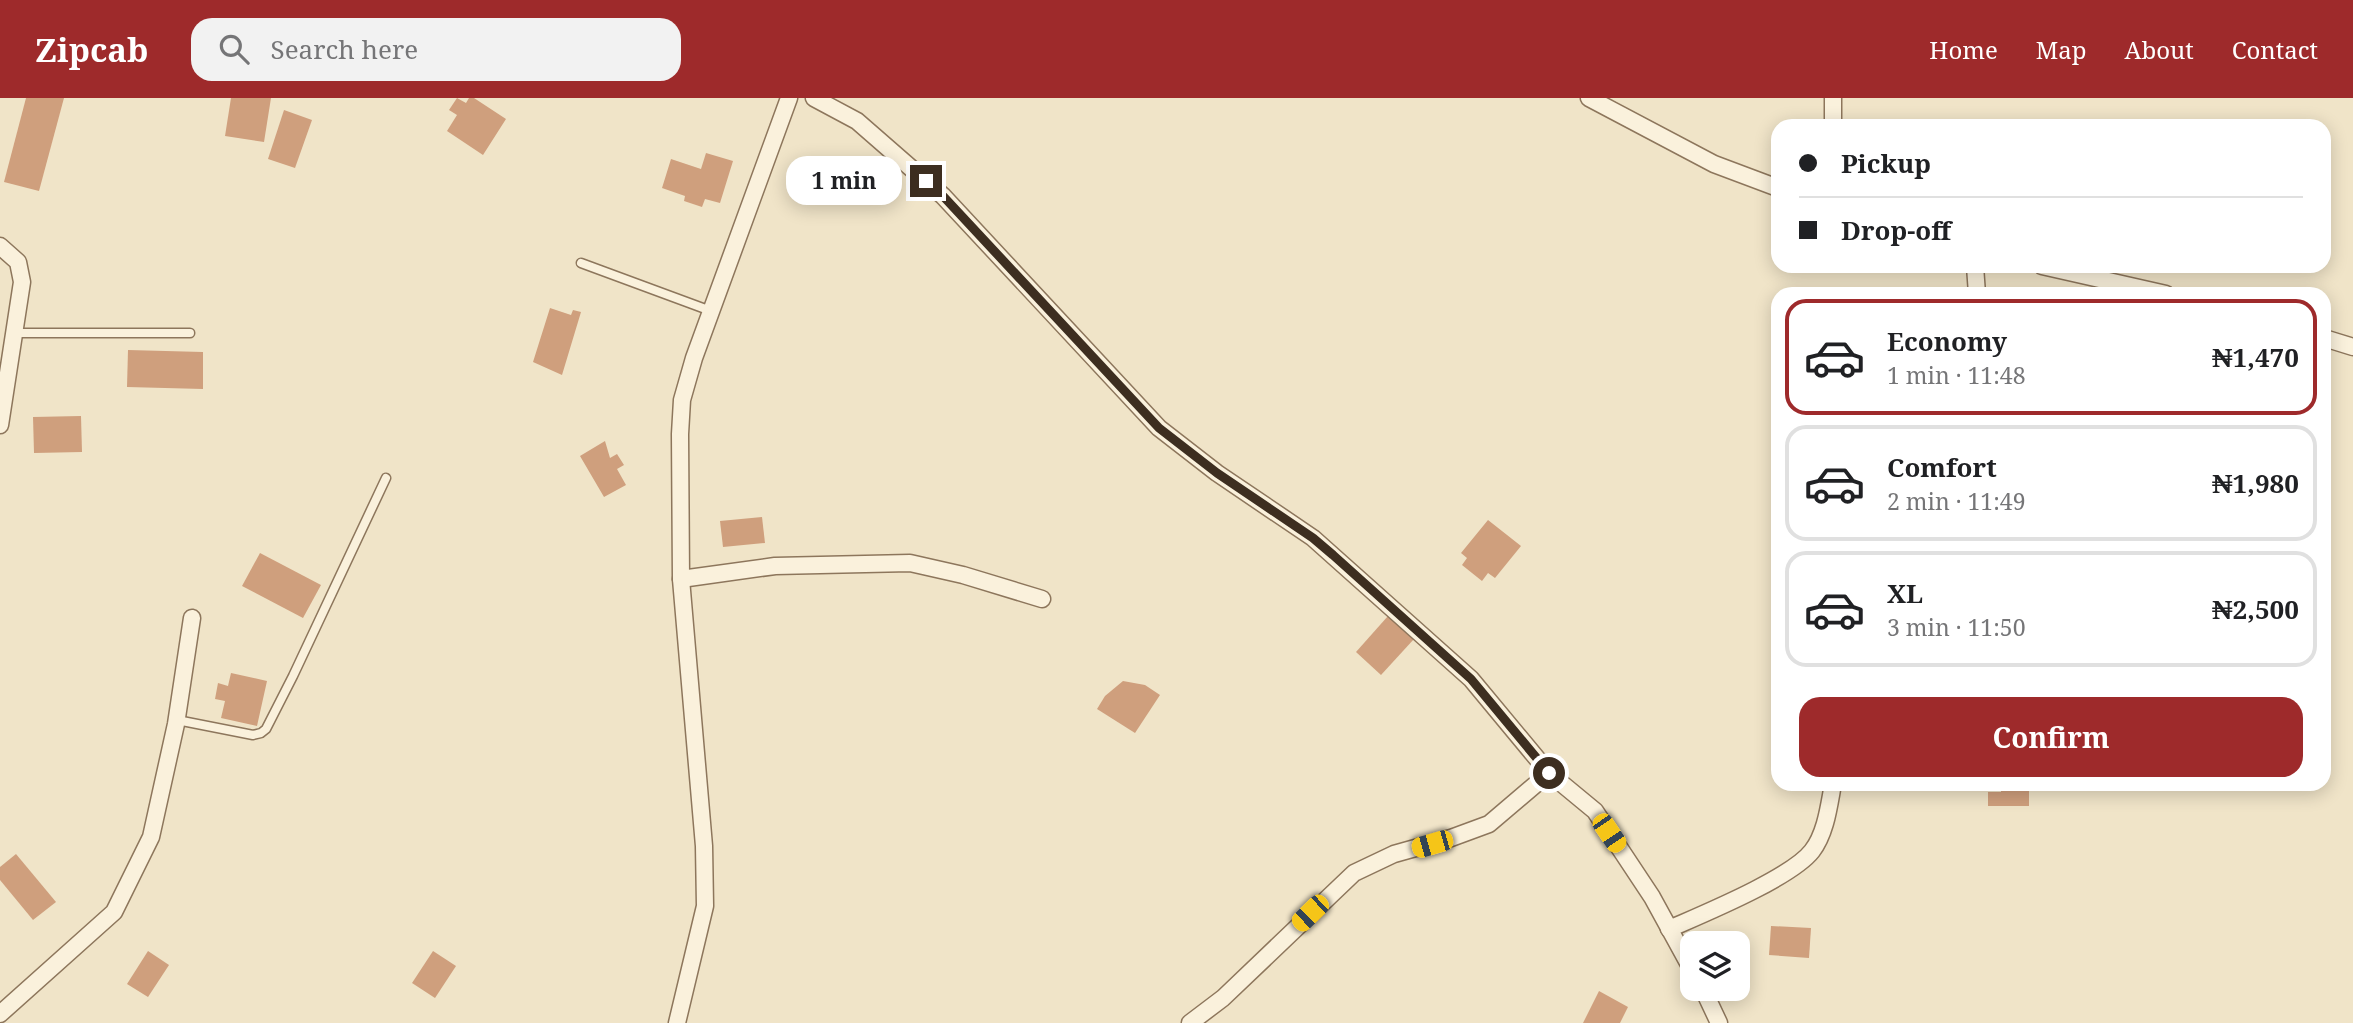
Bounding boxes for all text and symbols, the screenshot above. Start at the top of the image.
search box [191,18,681,81]
text: Zipcab [35,27,149,72]
icon: search [215,30,253,68]
text: Search here [271,31,418,67]
text: Home [1929,33,1998,66]
text: Map [2036,33,2087,66]
text: About [2125,33,2194,66]
text: Contact [2232,33,2318,66]
text: Pickup [1841,145,1931,181]
callout: 1 min [786,156,902,206]
text: 1 min [811,164,877,196]
route end [910,165,942,197]
text: Drop-off [1841,212,1951,248]
text: Economy [1887,323,2007,359]
icon: car [1803,326,1866,389]
text: ₦1,470 [2212,339,2299,375]
text: 1 min · 11:48 [1887,359,2025,391]
text: Comfort [1887,449,1997,485]
icon: car [1803,452,1866,515]
text: ₦1,980 [2212,465,2299,501]
text: 2 min · 11:49 [1887,485,2025,517]
text: XL [1887,575,1923,611]
icon: car [1803,578,1866,641]
text: ₦2,500 [2212,591,2299,627]
text: 3 min · 11:50 [1887,611,2025,643]
button: Confirm [1799,697,2303,777]
route start [1533,757,1565,789]
car [1589,810,1630,856]
car [1409,828,1456,860]
car [1288,891,1333,935]
map controls [1680,931,1750,1001]
button: layers [1680,931,1750,1001]

